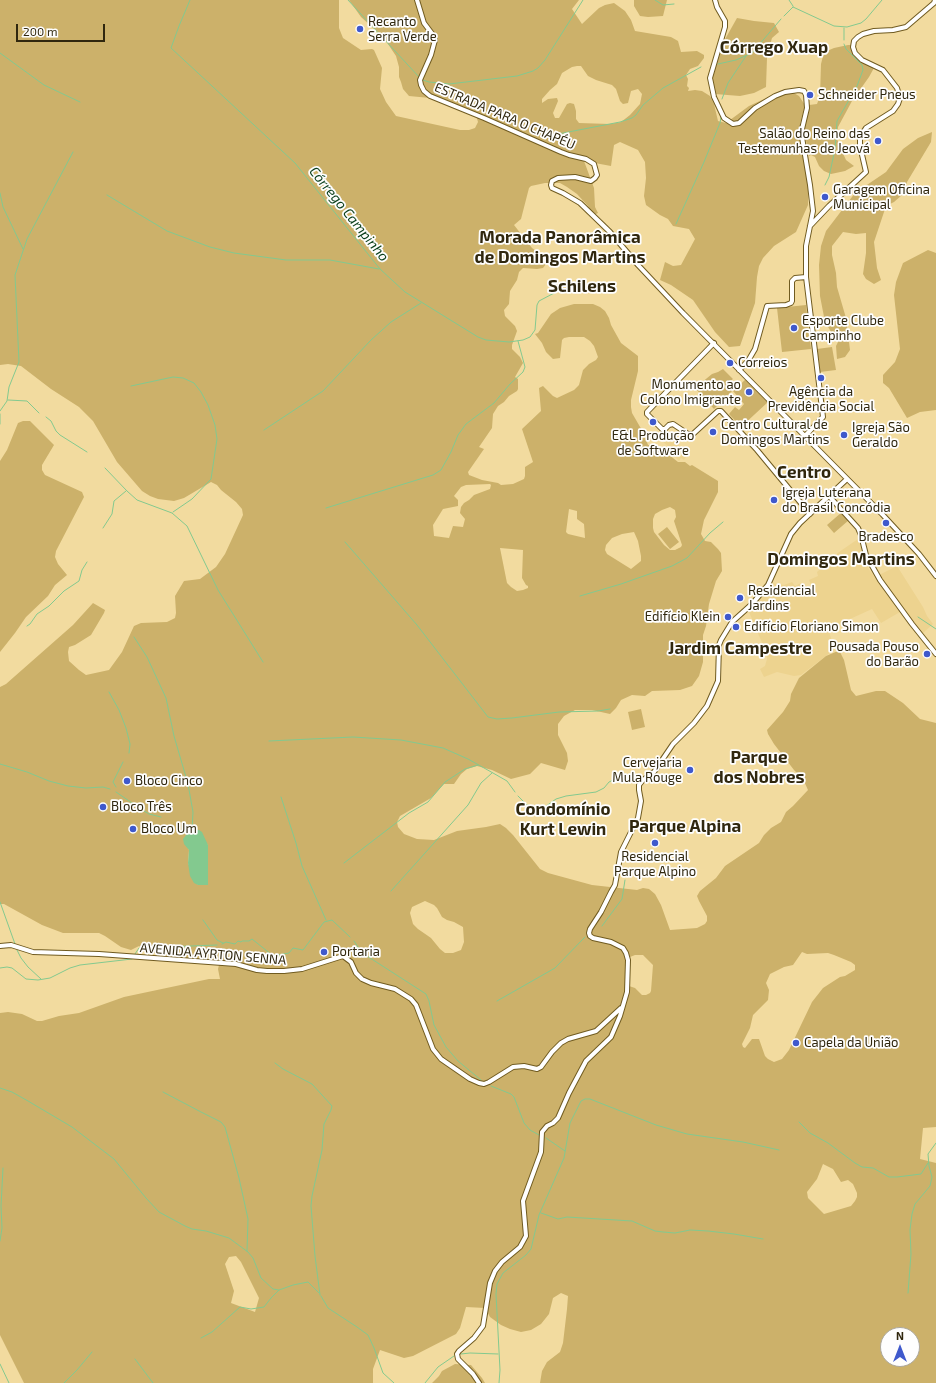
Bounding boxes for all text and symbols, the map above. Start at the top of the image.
place label: Recanto Serra Verde [368,14,437,45]
scale bar [18,16,107,42]
text: 200 m [23,24,57,38]
marker: Recanto Serra Verde [355,24,365,34]
district label: Córrego Xuap [720,37,828,57]
street label: ESTRADA PARA O CHAPÉU [432,79,578,153]
place label: Schneider Pneus [818,87,916,103]
marker: Schneider Pneus [805,90,815,100]
place label: Salão do Reino das Testemunhas de Jeová [738,126,870,157]
marker: Salão do Reino das Testemunhas de Jeová [873,136,883,146]
water label: Córrego Campinho [306,163,392,265]
place label: Garagem Oficina Municipal [833,182,930,213]
marker: Garagem Oficina Municipal [820,192,830,202]
district label: Morada Panorâmica de Domingos Martins [475,227,645,267]
district label: Schilens [548,276,616,296]
place label: Esporte Clube Campinho [802,313,884,344]
marker: Esporte Clube Campinho [789,323,799,333]
place label: Correios [738,355,787,371]
marker: Correios [725,358,735,368]
marker: Agência da Previdência Social [816,373,826,383]
place label: Monumento ao Colono Imigrante [640,377,741,408]
place label: Agência da Previdência Social [768,384,874,415]
marker: Monumento ao Colono Imigrante [744,387,754,397]
marker: E&L Produção de Software [648,417,658,427]
place label: Centro Cultural de Domingos Martins [721,417,829,448]
place label: Igreja São Geraldo [852,420,910,451]
marker: Centro Cultural de Domingos Martins [708,427,718,437]
place label: E&L Produção de Software [612,428,694,459]
marker: Igreja São Geraldo [839,430,849,440]
district label: Centro [777,462,831,482]
place label: Igreja Luterana do Brasil Concódia [782,485,891,516]
marker: Igreja Luterana do Brasil Concódia [769,495,779,505]
marker: Bradesco [881,518,891,528]
place label: Bradesco [858,529,914,545]
district label: Domingos Martins [767,549,915,569]
place label: Residencial Jardins [748,583,815,614]
marker: Residencial Jardins [735,593,745,603]
place label: Edifício Klein [645,609,720,625]
marker: Edifício Klein [723,612,733,622]
place label: Edifício Floriano Simon [744,619,878,635]
marker: Edifício Floriano Simon [731,622,741,632]
district label: Jardim Campestre [668,638,812,658]
place label: Pousada Pouso do Barão [829,639,919,670]
marker: Pousada Pouso do Barão [922,649,932,659]
district label: Parque dos Nobres [713,747,805,787]
place label: Cervejaria Mula Rouge [612,755,682,786]
marker: Cervejaria Mula Rouge [685,765,695,775]
place label: Bloco Cinco [135,773,203,789]
marker: Bloco Cinco [122,776,132,786]
place label: Bloco Três [111,799,172,815]
district label: Condomínio Kurt Lewin [515,799,611,839]
marker: Bloco Três [98,802,108,812]
district label: Parque Alpina [629,816,741,836]
place label: Bloco Um [141,821,197,837]
marker: Bloco Um [128,824,138,834]
marker: Residencial Parque Alpino [650,838,660,848]
place label: Residencial Parque Alpino [614,849,696,880]
street label: AVENIDA AYRTON SENNA [139,940,287,968]
place label: Portaria [332,944,380,960]
marker: Portaria [319,947,329,957]
place label: Capela da União [804,1035,898,1051]
marker: Capela da União [791,1038,801,1048]
north arrow [880,1327,920,1367]
text: N [896,1329,904,1342]

